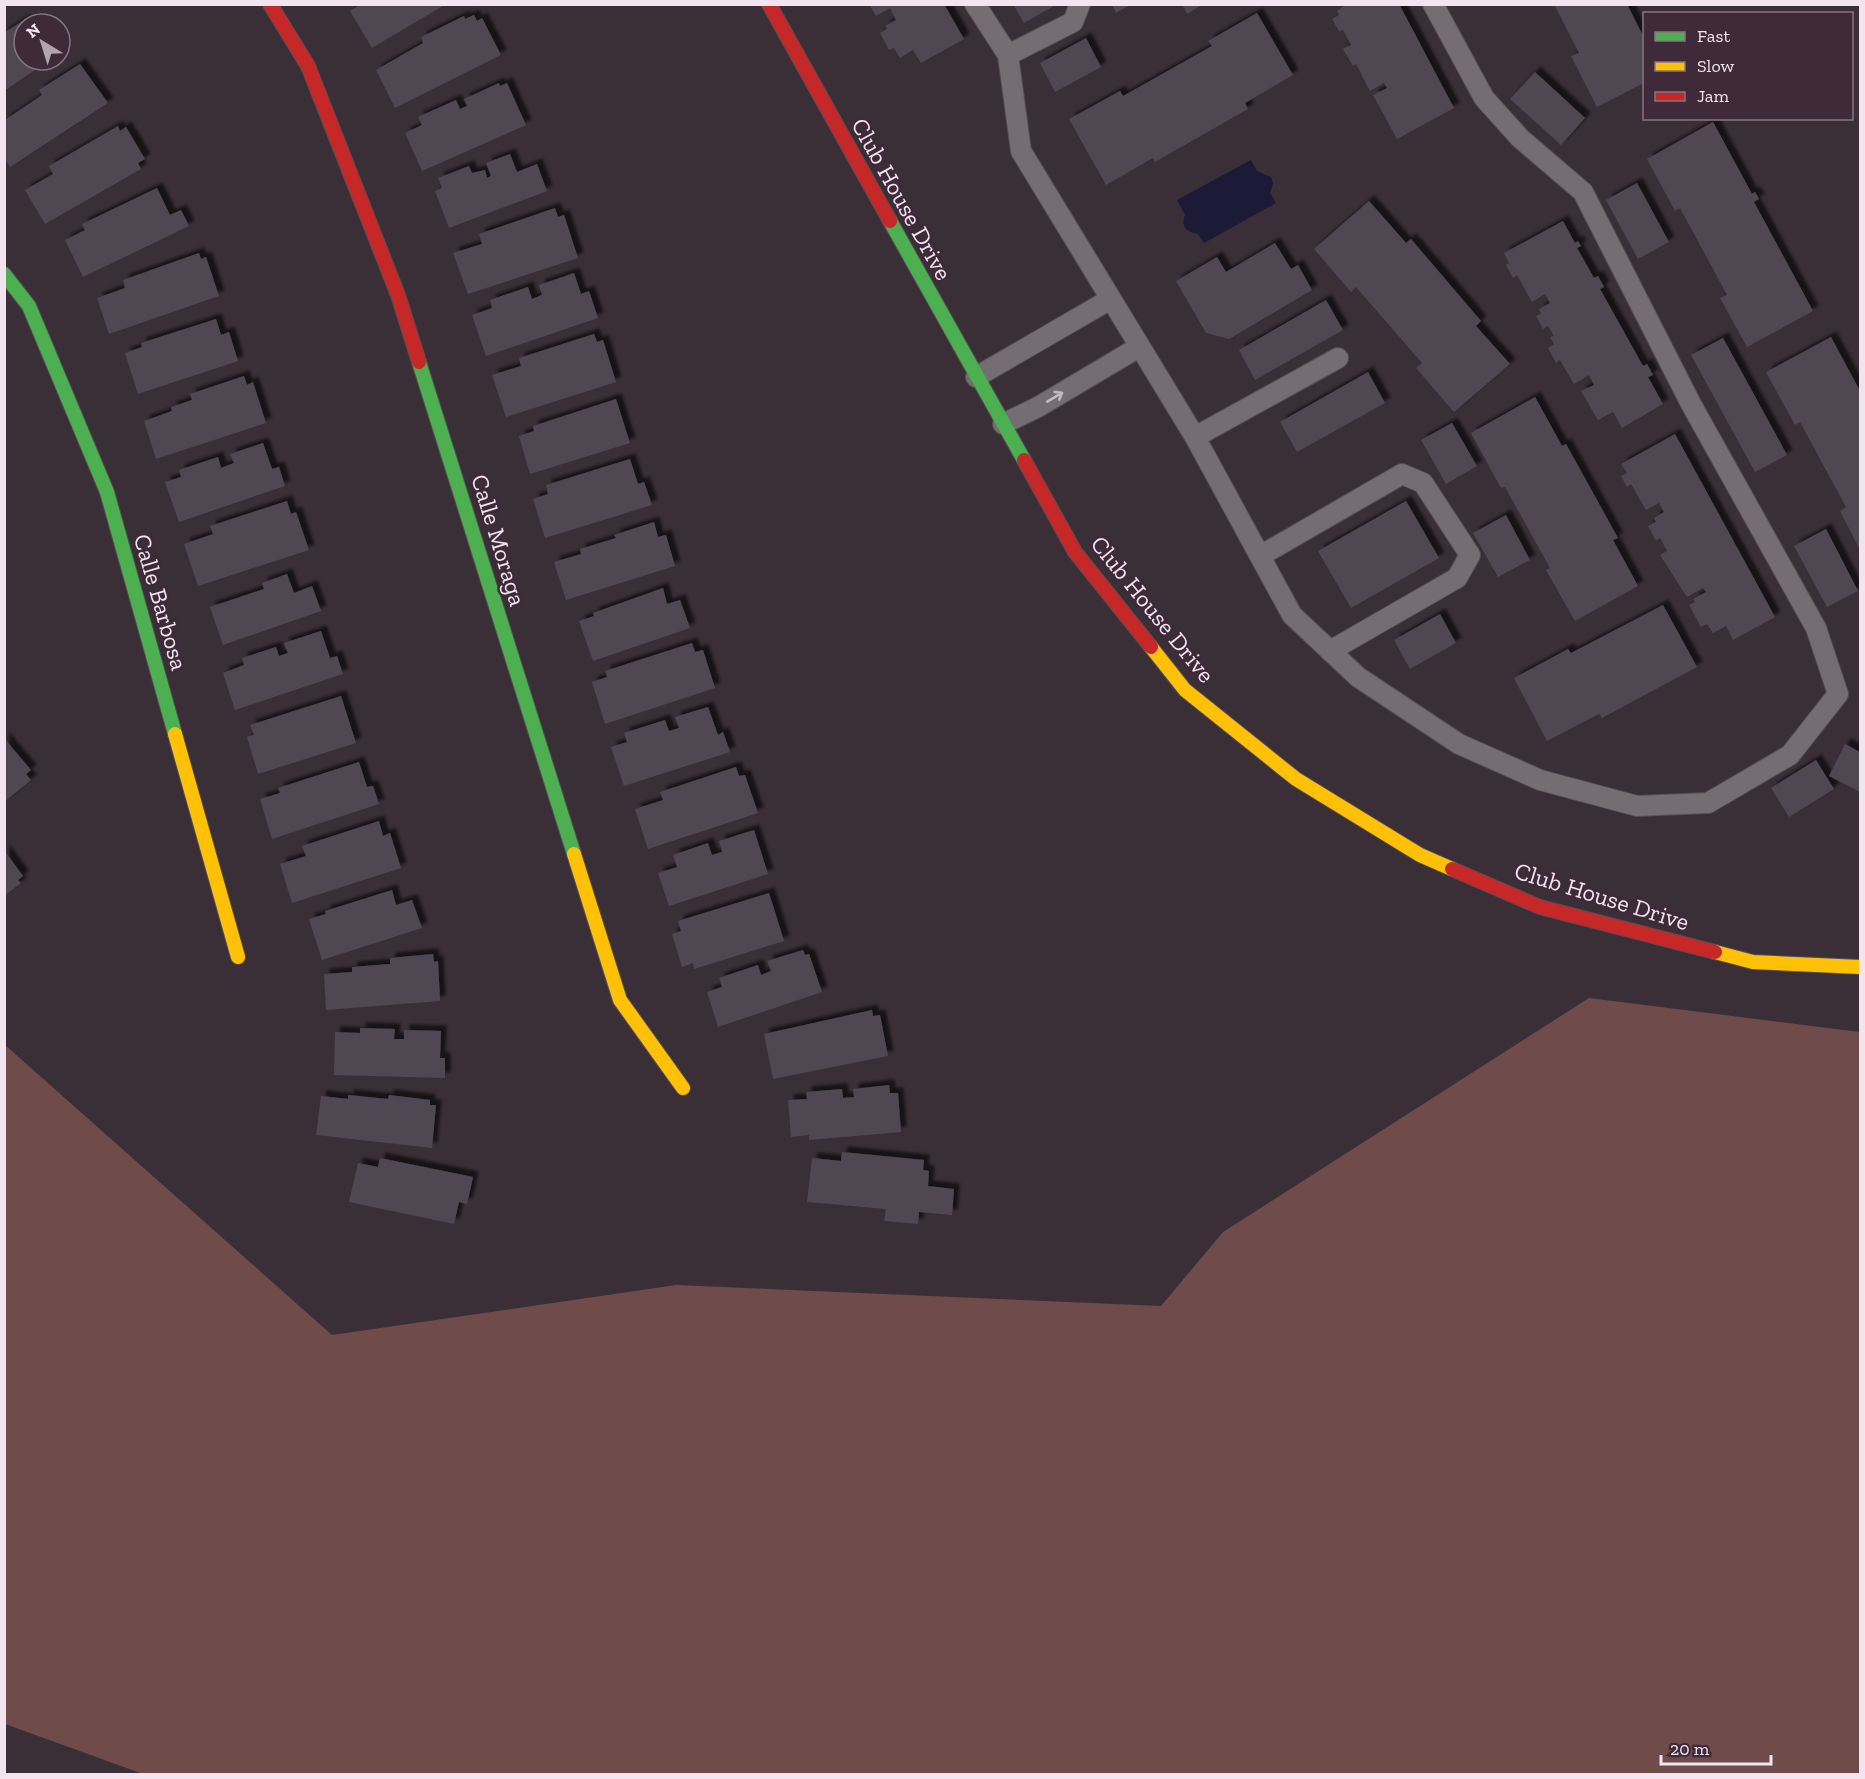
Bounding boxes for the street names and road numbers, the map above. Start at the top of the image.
street label: Club House Drive [846,113,958,285]
street label: Calle Moraga [465,471,533,610]
street label: Club House Drive [1085,530,1221,688]
street label: Calle Barbosa [128,531,194,674]
street label: Club House Drive [1511,856,1693,936]

